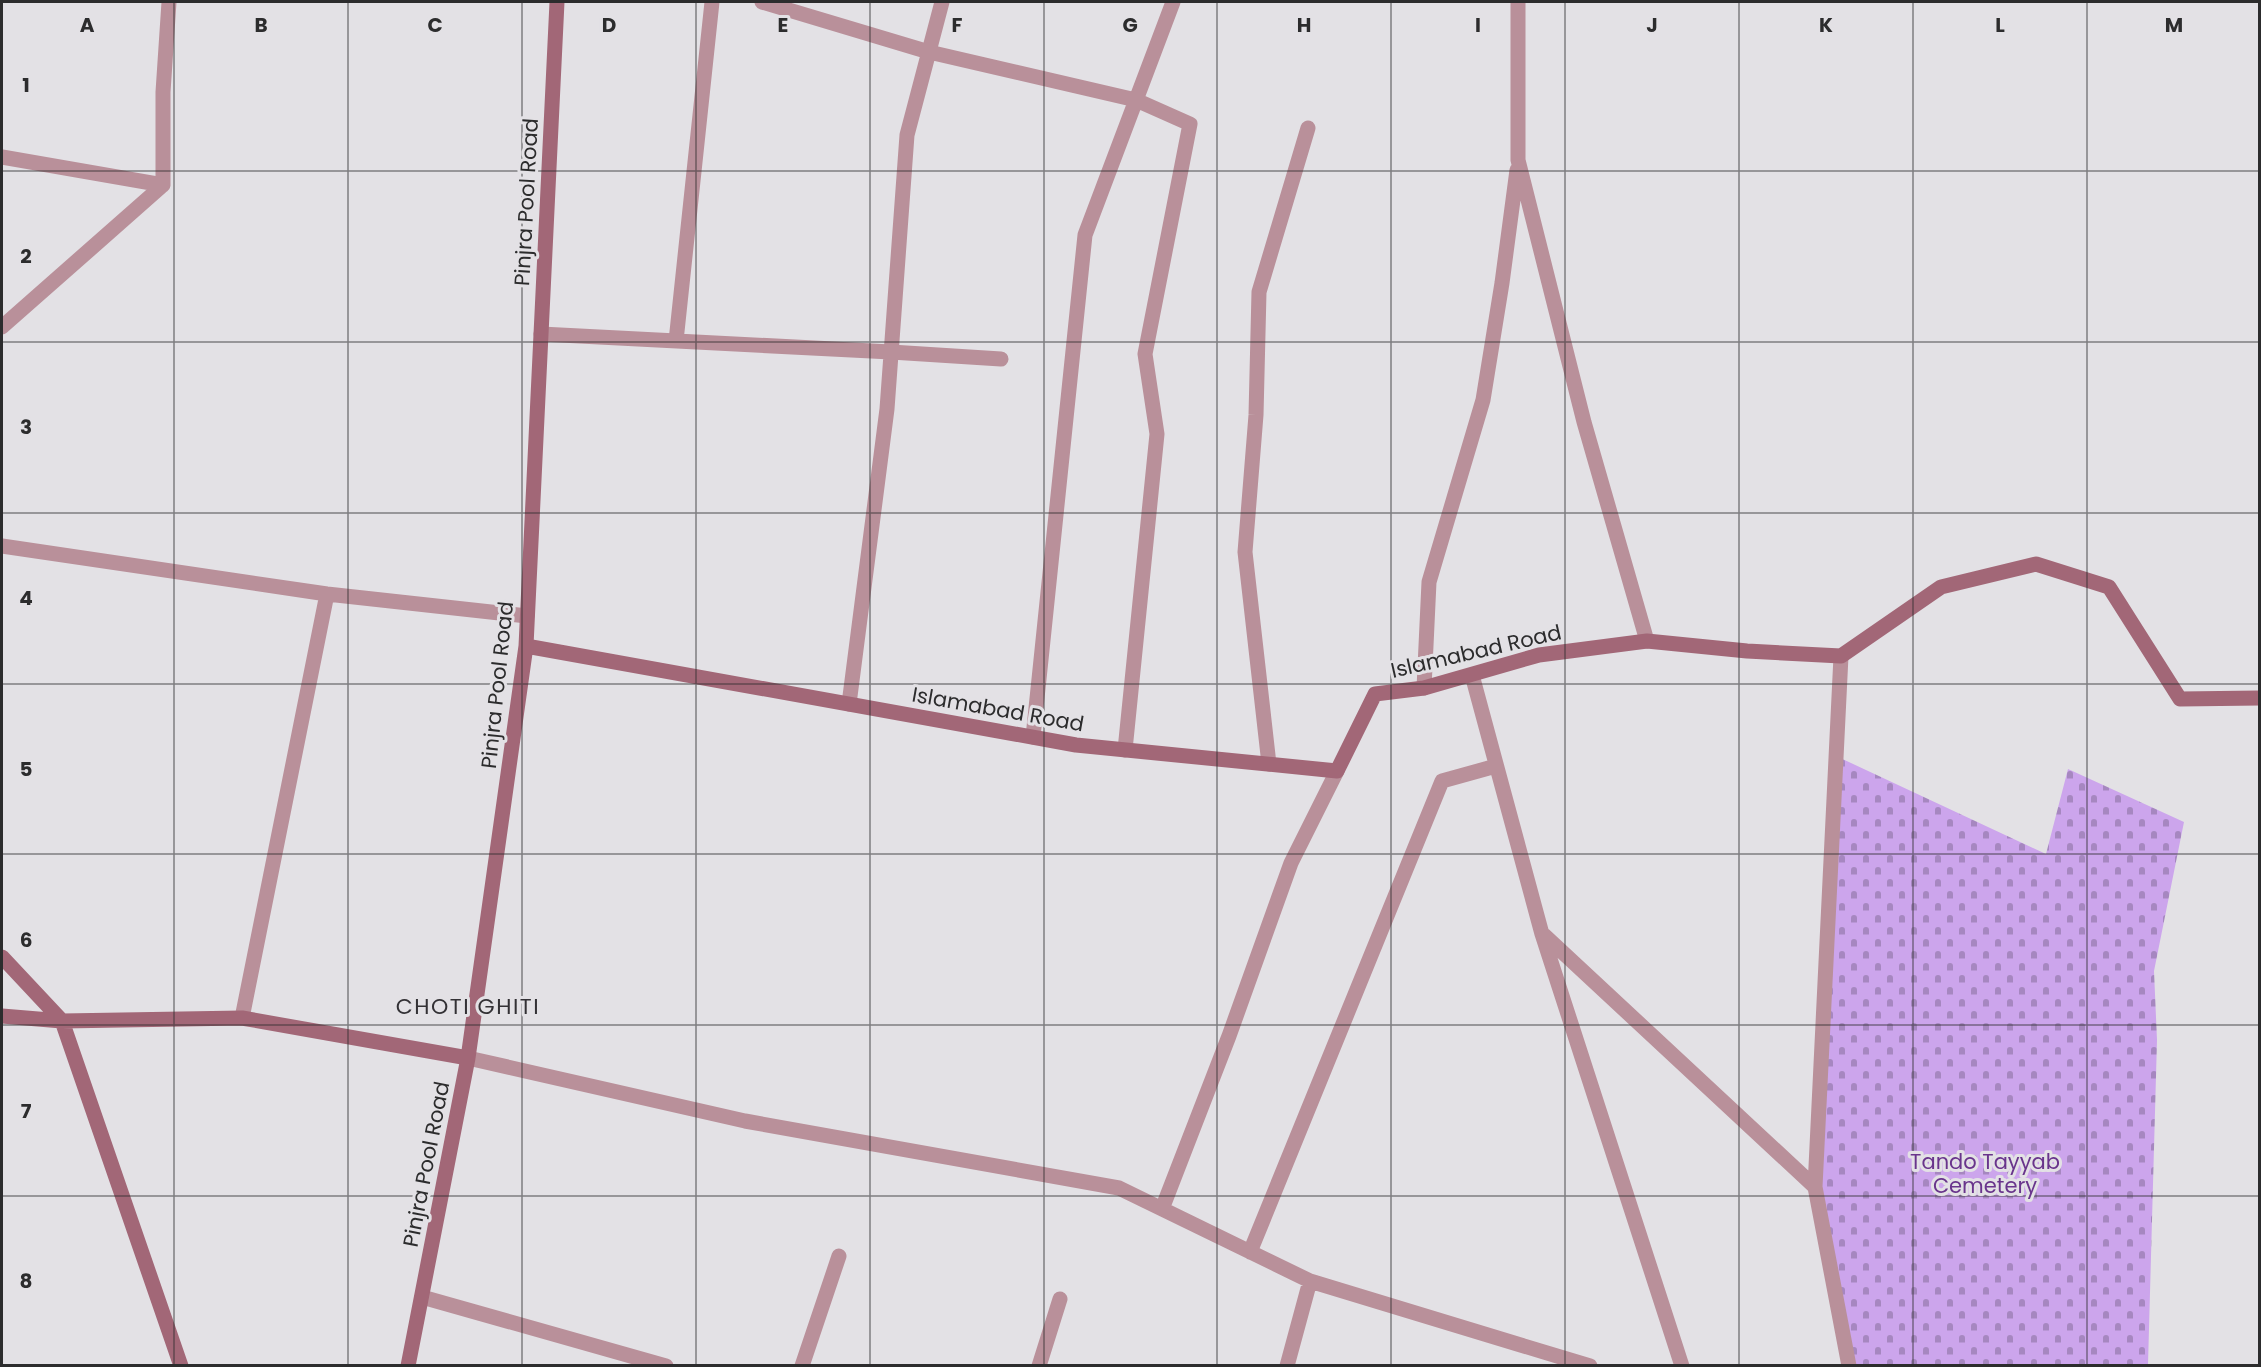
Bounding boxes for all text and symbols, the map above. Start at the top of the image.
text: A [80,11,95,39]
text: B [254,11,268,39]
text: C [427,11,443,39]
text: D [602,11,616,39]
text: E [778,11,788,39]
text: F [952,11,963,39]
text: G [1122,11,1138,39]
text: H [1297,11,1311,39]
text: I [1475,11,1481,39]
text: J [1646,11,1658,39]
text: K [1819,11,1833,39]
text: L [1995,11,2005,39]
text: M [2165,11,2183,39]
text: 1 [22,71,30,99]
street label: Pinjra Pool Road [507,117,545,287]
text: 2 [20,242,32,270]
text: 3 [20,413,32,441]
text: 4 [19,584,33,612]
street label: Pinjra Pool Road [474,600,520,770]
street label: Islamabad Road [1388,617,1564,685]
street label: Islamabad Road [910,680,1086,738]
text: 5 [20,755,33,783]
text: 6 [20,926,32,954]
district label: CHOTI GHITI [396,991,540,1022]
street label: Pinjra Pool Road [396,1079,456,1249]
text: 7 [21,1097,32,1125]
park label: Tando Tayyab Cemetery [1910,1147,2060,1200]
text: 8 [20,1267,32,1295]

